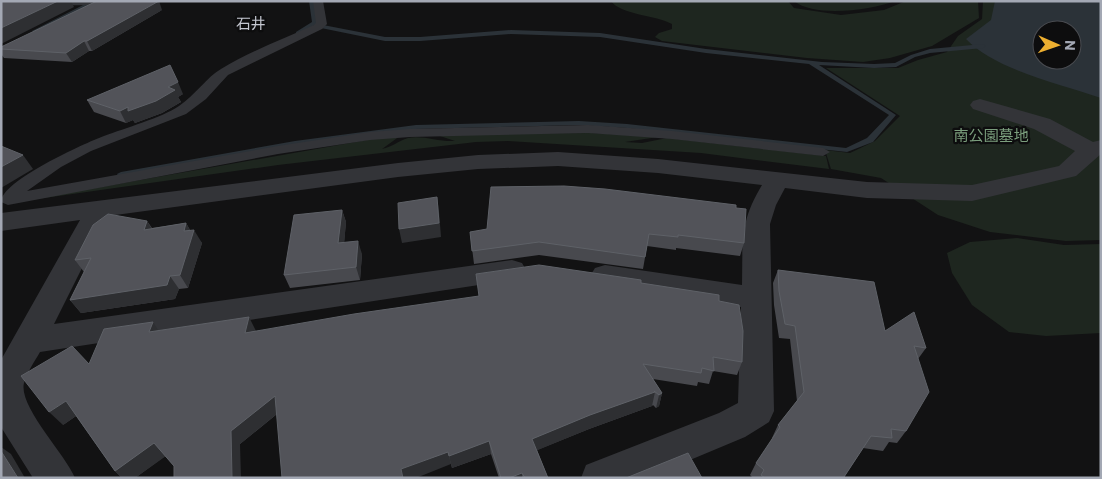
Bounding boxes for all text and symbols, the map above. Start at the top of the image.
district label: 石井 [236,14,266,32]
north arrow [1032,20,1082,70]
text: N [1062,40,1079,51]
park label: 南公園墓地 [953,126,1029,144]

